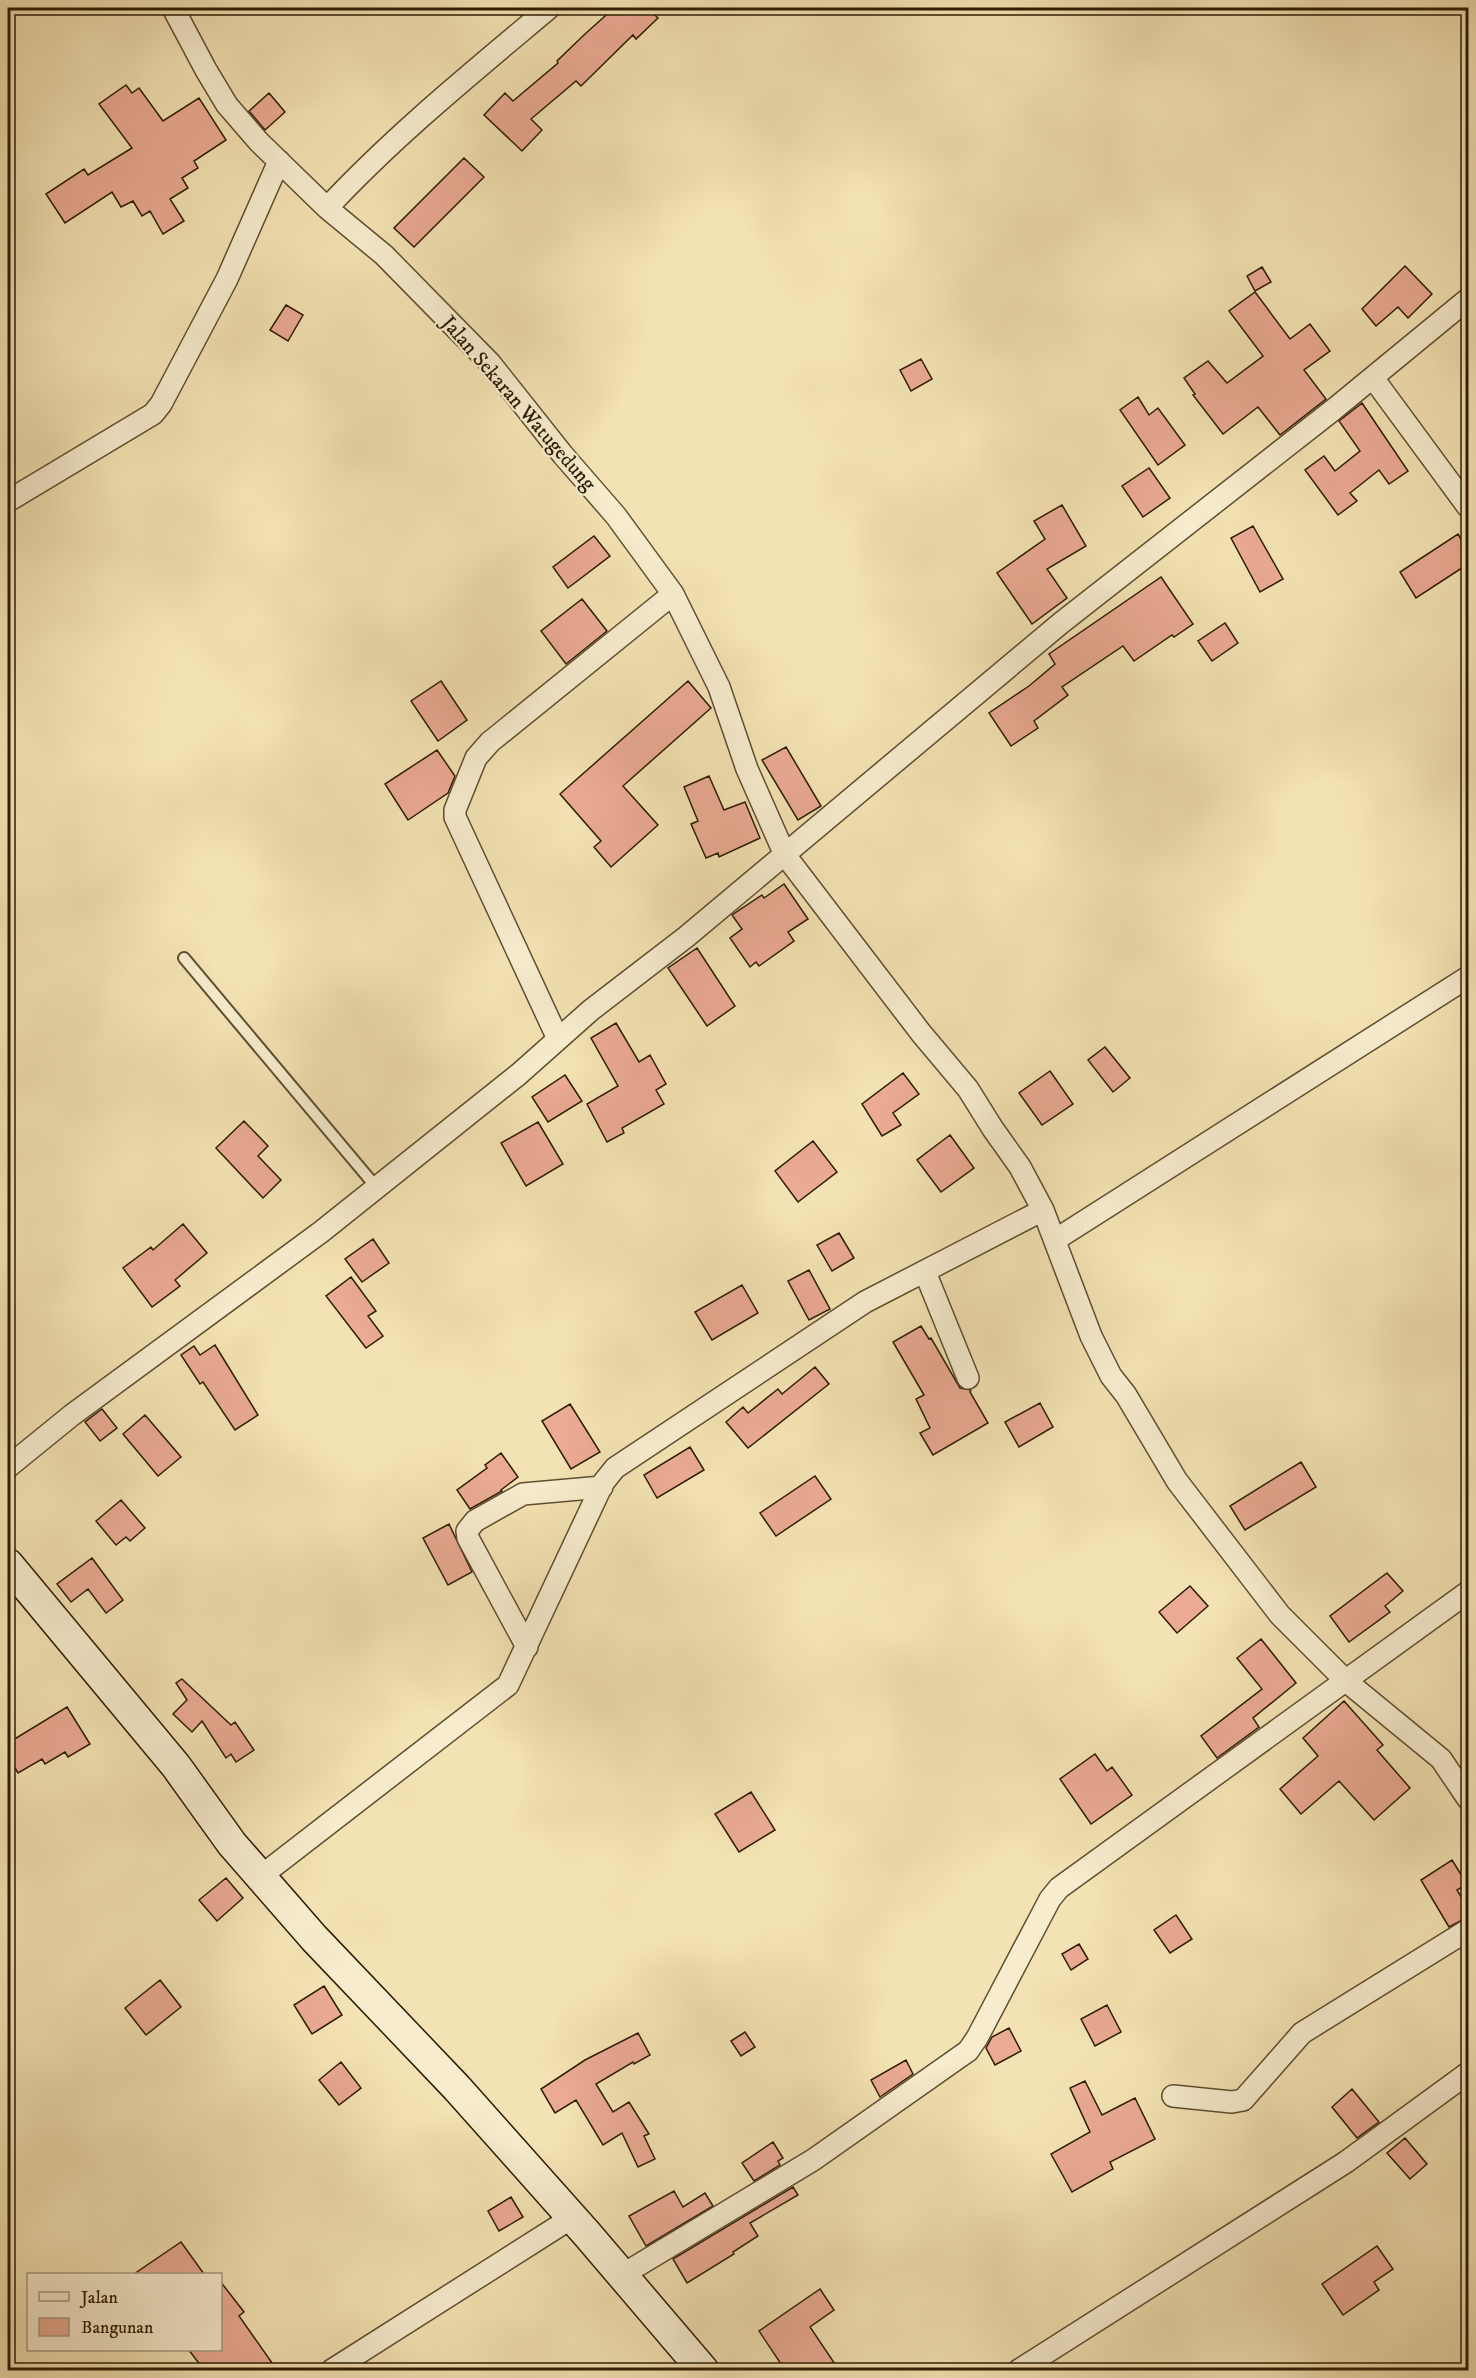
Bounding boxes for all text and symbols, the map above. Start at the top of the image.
street label: Jalan Sekaran Watugedung [434,309,602,497]
legend [27,2273,222,2351]
text: Jalan [79,2287,119,2309]
text: Bangunan [81,2317,154,2339]

